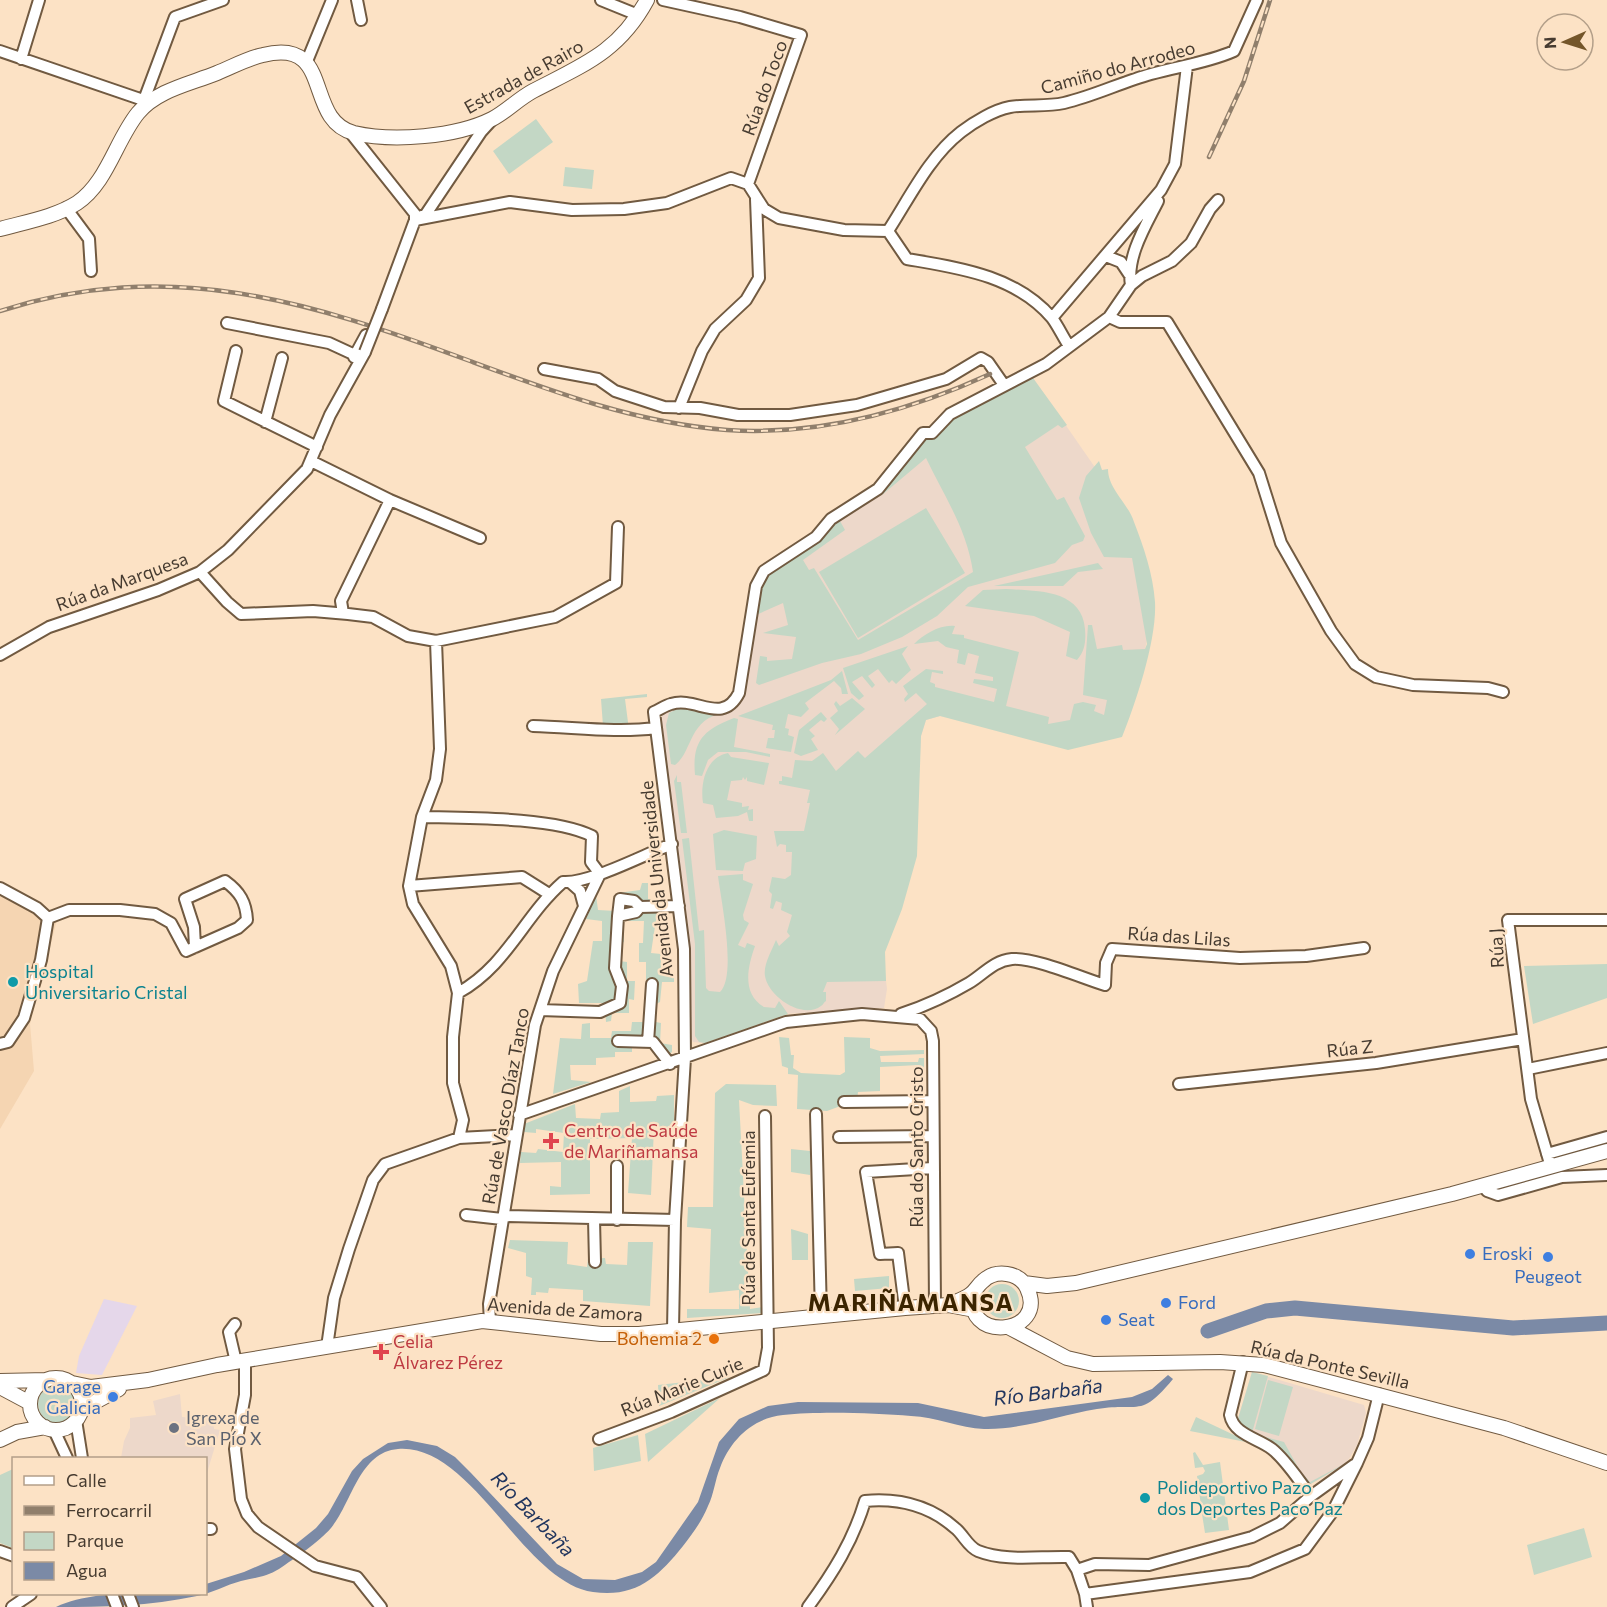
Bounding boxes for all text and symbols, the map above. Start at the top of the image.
north arrow [1535,12,1595,72]
street label: Estrada de Rairo [460,34,587,118]
street label: Camiño do Arrodeo [1038,36,1197,98]
text: N [1540,36,1559,49]
street label: Rúa do Toco [737,37,792,138]
street label: Rúa da Marquesa [53,547,191,615]
street label: Avenida da Universidade [635,780,677,978]
street label: Rúa das Lilas [1127,921,1231,951]
street label: Rúa J [1484,927,1508,969]
place label: Hospital Universitario Cristal [25,960,188,1003]
marker: Hospital Universitario Cristal [6,975,20,989]
street label: Rúa de Vasco Díaz Tanco [477,1006,533,1206]
street label: Rúa Z [1325,1035,1374,1061]
street label: Rúa do Santo Cristo [905,1066,927,1228]
place label: Centro de Saúde de Mariñamansa [564,1119,698,1162]
street label: Rúa de Santa Eufemia [737,1130,759,1306]
marker: Centro de Saúde de Mariñamansa [542,1132,560,1150]
place label: Eroski [1482,1242,1533,1264]
marker: Eroski [1463,1247,1477,1261]
marker: Peugeot [1541,1250,1555,1264]
place label: Peugeot [1514,1265,1582,1287]
district label: MARIÑAMANSA [808,1287,1014,1316]
place label: Ford [1178,1291,1216,1313]
street label: Avenida de Zamora [486,1293,644,1325]
marker: Ford [1159,1296,1173,1310]
place label: Seat [1118,1308,1155,1330]
marker: Seat [1099,1313,1113,1327]
place label: Bohemia 2 [617,1327,702,1349]
place label: Celia Álvarez Pérez [393,1330,503,1373]
marker: Bohemia 2 [707,1332,721,1346]
street label: Rúa da Ponte Sevilla [1249,1335,1412,1393]
marker: Celia Álvarez Pérez [374,1345,388,1359]
street label: Rúa Marie Curie [617,1352,746,1421]
water label: Río Barbaña [992,1372,1104,1410]
place label: Garage Galicia [43,1375,101,1418]
marker: Garage Galicia [106,1390,120,1404]
place label: Igrexa de San Pío X [186,1406,262,1449]
marker: Igrexa de San Pío X [167,1421,181,1435]
legend [12,1457,207,1595]
water label: Río Barbaña [487,1465,581,1561]
text: Calle [66,1469,106,1491]
place label: Polideportivo Pazo dos Deportes Paco Paz [1157,1476,1343,1519]
marker: Polideportivo Pazo dos Deportes Paco Paz [1138,1491,1152,1505]
text: Ferrocarril [66,1499,152,1521]
text: Parque [66,1529,124,1551]
text: Agua [66,1559,107,1581]

